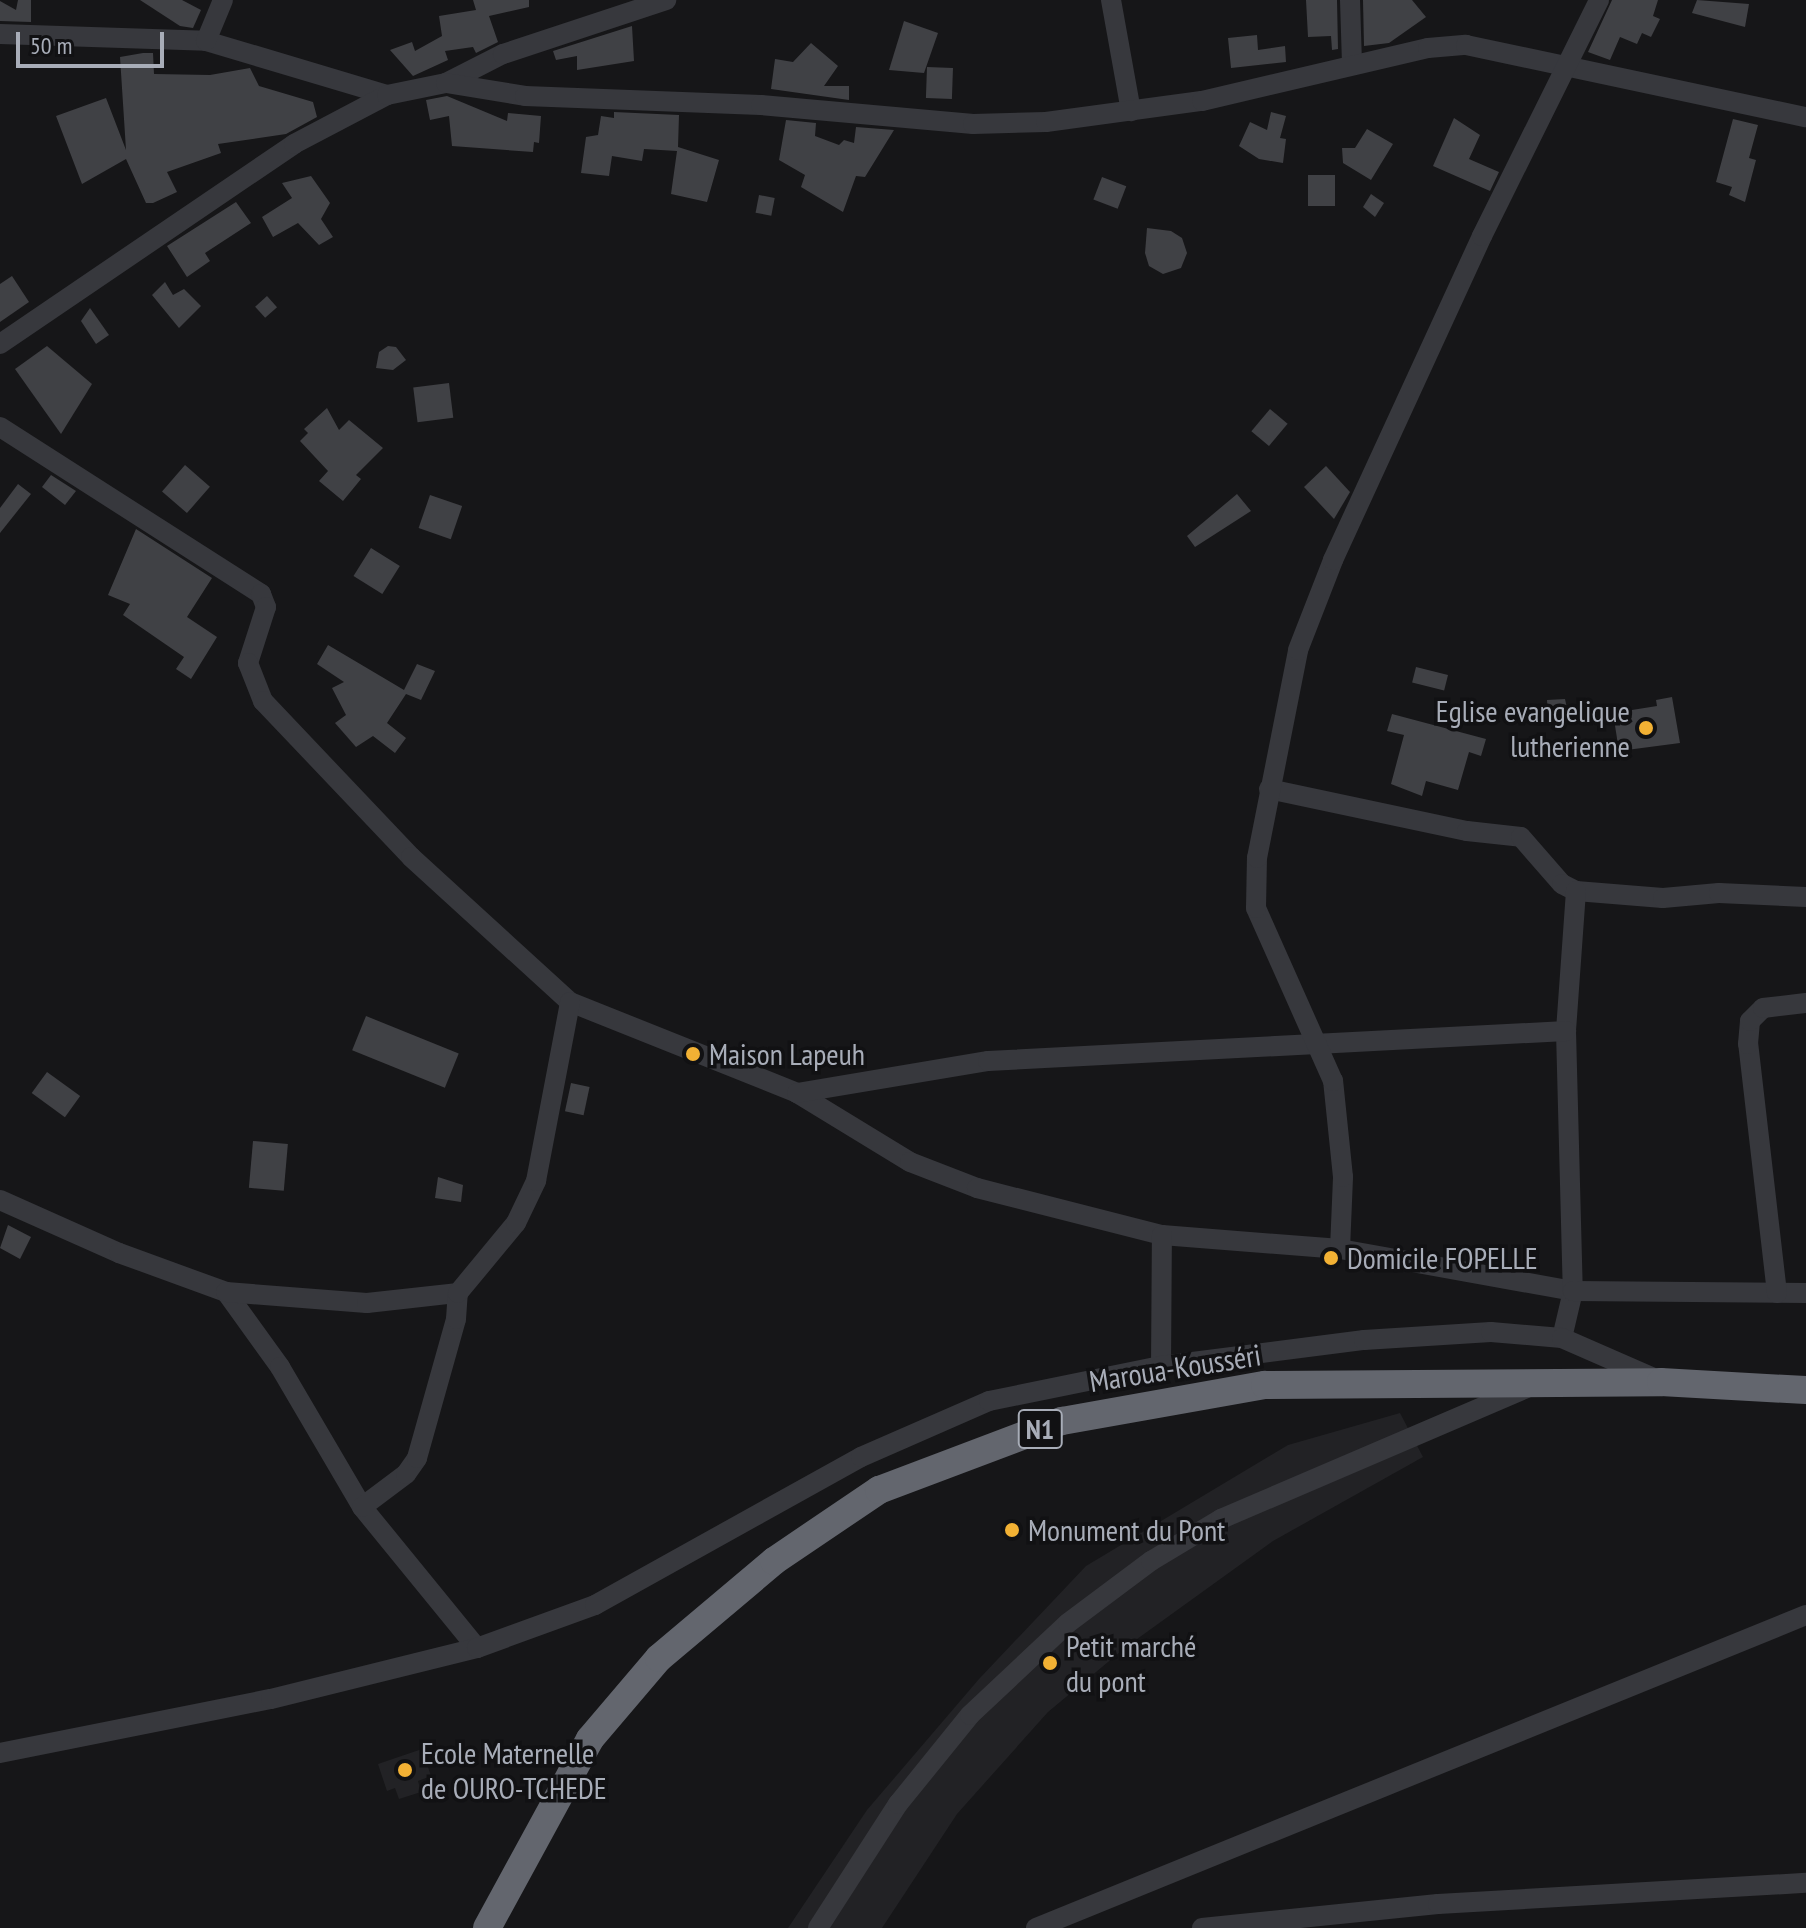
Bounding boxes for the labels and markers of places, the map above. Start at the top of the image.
place label: Eglise evangelique lutherienne [1436,693,1630,764]
marker: Eglise evangelique lutherienne [1637,719,1655,737]
place label: Maison Lapeuh [709,1036,865,1072]
marker: Maison Lapeuh [684,1045,702,1063]
place label: Domicile FOPELLE [1347,1240,1538,1276]
marker: Domicile FOPELLE [1322,1249,1340,1267]
place label: Monument du Pont [1028,1512,1225,1548]
marker: Monument du Pont [1003,1521,1021,1539]
place label: Petit marché du pont [1066,1628,1196,1698]
marker: Petit marché du pont [1041,1654,1059,1672]
place label: Ecole Maternelle de OURO-TCHEDE [421,1735,607,1806]
marker: Ecole Maternelle de OURO-TCHEDE [396,1761,414,1779]

